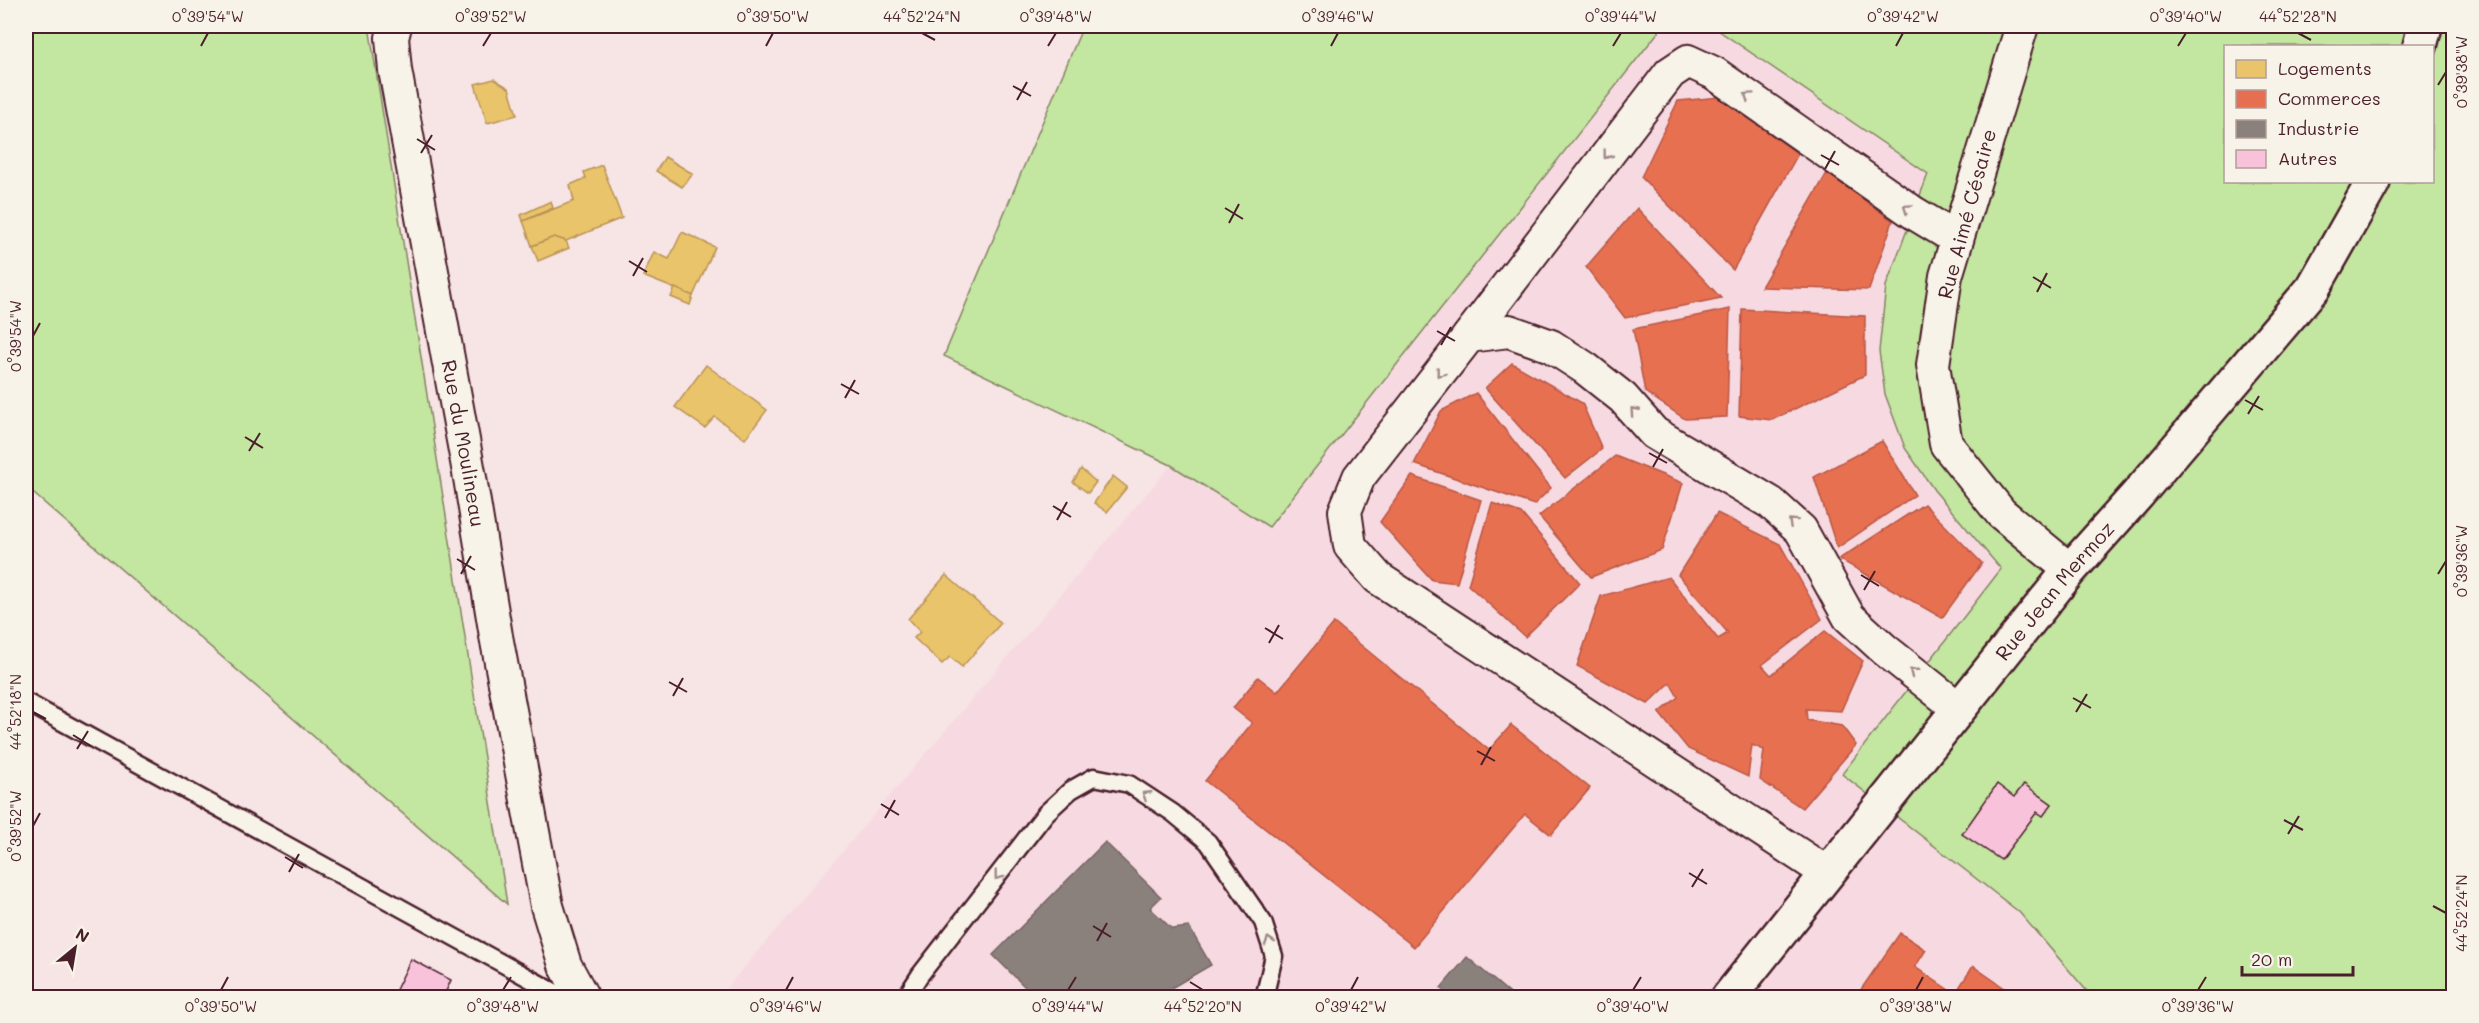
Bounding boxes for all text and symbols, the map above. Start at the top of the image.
text: 0°39'54"W [172,6,244,26]
text: 0°39'52"W [455,6,527,26]
text: 0°39'50"W [737,6,809,26]
text: 44°52'24"N [883,6,961,26]
text: 0°39'48"W [1020,6,1092,26]
text: 0°39'46"W [1302,6,1374,26]
text: 0°39'44"W [1585,6,1657,26]
text: 0°39'42"W [1867,6,1939,26]
text: 0°39'40"W [2150,6,2222,26]
text: 44°52'28"N [2259,6,2337,26]
text: 0°39'38"W [2451,36,2471,108]
legend [2224,45,2434,183]
text: Logements [2278,56,2372,80]
text: Commerces [2278,86,2381,110]
one-way arrow [1743,92,1754,103]
text: Industrie [2278,116,2359,140]
street label: Rue Aimé Césaire [1931,126,2001,302]
text: Autres [2278,146,2337,170]
one-way arrow [1604,149,1615,160]
one-way arrow [1903,204,1914,215]
text: 0°39'54"W [5,300,25,372]
street label: Rue du Moulineau [436,357,492,529]
one-way arrow [1437,366,1448,377]
one-way arrow [1630,407,1641,417]
street label: Rue Jean Mermoz [1989,515,2119,665]
one-way arrow [1788,518,1799,529]
text: 0°39'36"W [2451,525,2471,597]
one-way arrow [1908,668,1919,679]
text: 44°52'18"N [5,674,25,750]
text: 0°39'52"W [5,790,25,862]
one-way arrow [1142,791,1152,803]
one-way arrow [994,869,1005,880]
text: 44°52'24"N [2451,874,2471,952]
north arrow [45,918,105,978]
text: N [72,922,93,947]
one-way arrow [1264,936,1276,947]
scale bar [2242,939,2353,977]
text: 20 m [2251,947,2292,971]
text: 0°39'50"W [185,996,257,1016]
text: 0°39'48"W [467,996,539,1016]
text: 0°39'46"W [750,996,822,1016]
text: 0°39'44"W [1032,996,1104,1016]
text: 44°52'20"N [1164,996,1242,1016]
text: 0°39'42"W [1315,996,1387,1016]
text: 0°39'40"W [1597,996,1669,1016]
text: 0°39'38"W [1880,996,1952,1016]
text: 0°39'36"W [2162,996,2234,1016]

